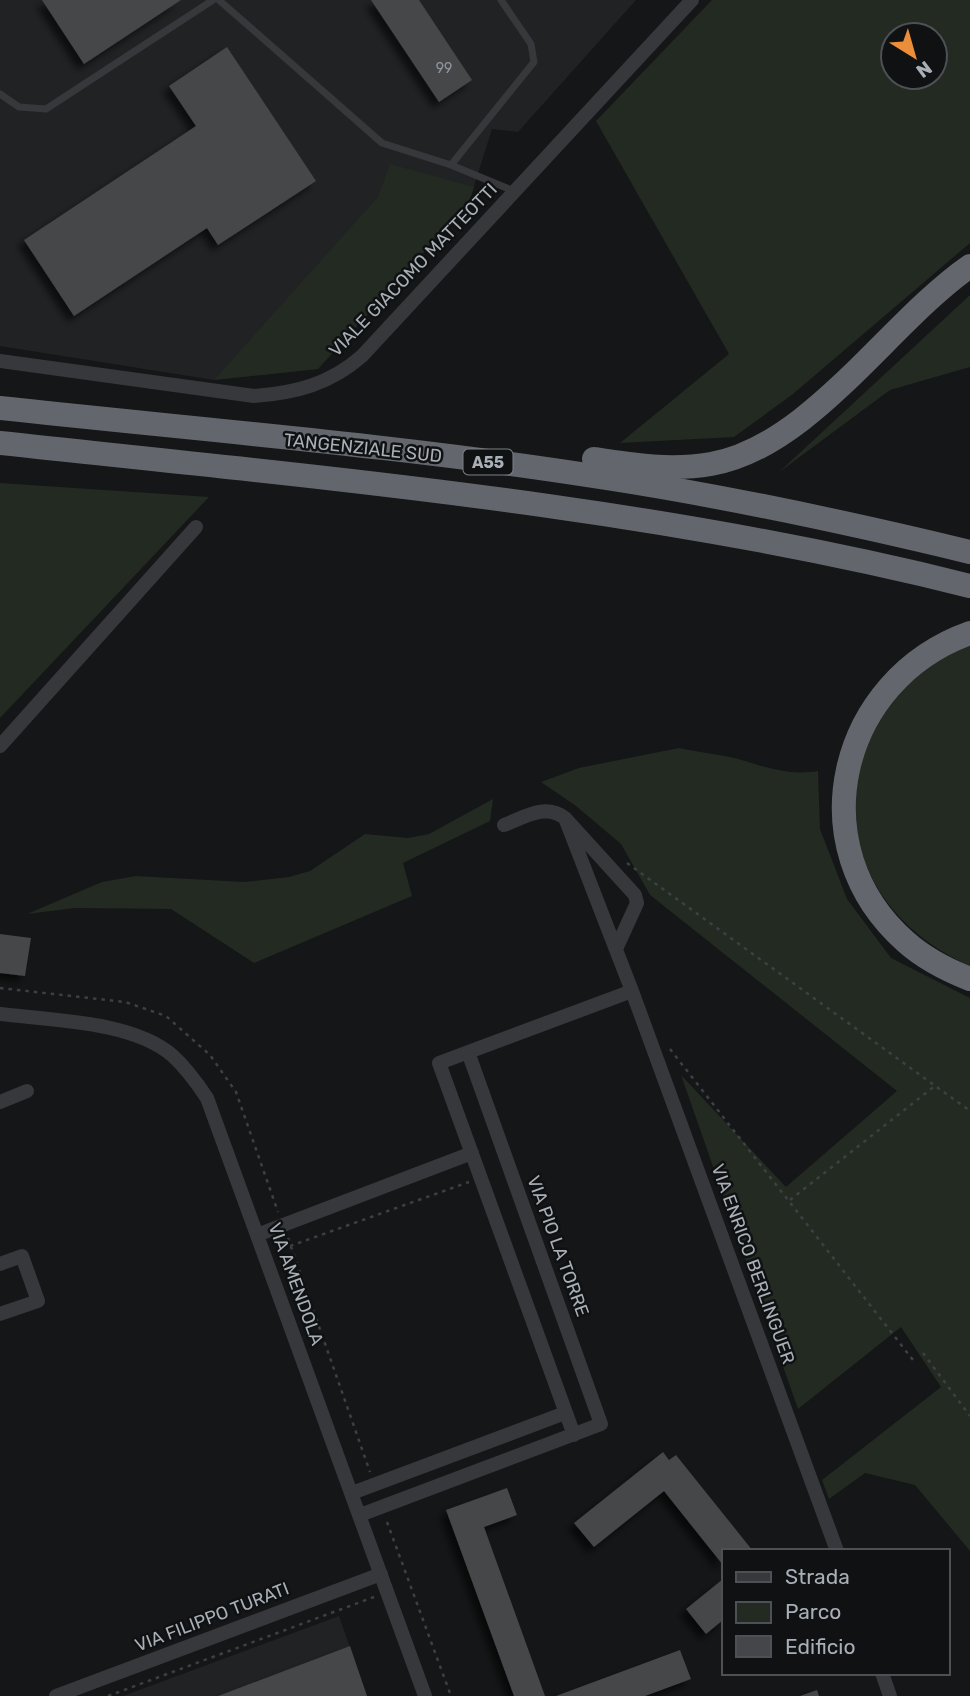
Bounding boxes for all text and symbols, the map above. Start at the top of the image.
north arrow [879,21,949,91]
text: N [912,56,936,82]
house number: 99 [436,60,452,77]
street label: VIALE GIACOMO MATTEOTTI [324,179,502,361]
street label: TANGENZIALE SUD [283,429,443,467]
road number: A55 [463,449,512,475]
street label: VIA ENRICO BERLINGUER [707,1161,800,1367]
street label: VIA PIO LA TORRE [522,1173,594,1319]
street label: VIA AMENDOLA [264,1220,328,1348]
legend [722,1549,949,1675]
text: Strada [785,1564,850,1589]
street label: VIA FILIPPO TURATI [132,1577,292,1657]
text: Parco [785,1599,841,1624]
text: Edificio [785,1634,855,1659]

